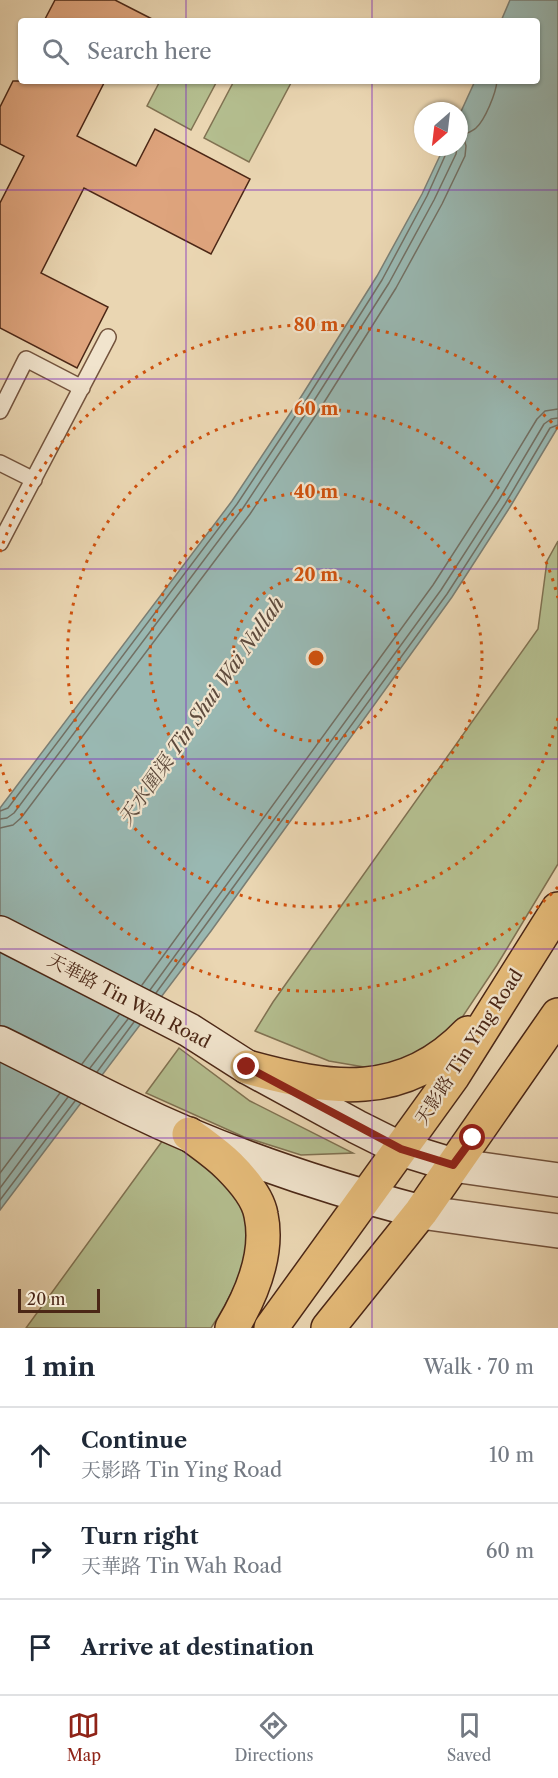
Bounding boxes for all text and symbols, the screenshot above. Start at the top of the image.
search box [18,18,540,84]
icon: search [39,35,72,68]
text: Search here [87,38,212,65]
north arrow [414,102,468,156]
text: 80 m [293,314,339,336]
text: 60 m [294,398,338,420]
text: 40 m [294,481,338,503]
text: 20 m [294,564,338,586]
water label: 天水圍渠 Tin Shui Wai Nullah [113,592,289,830]
centre of rings [306,648,326,668]
street label: 天華路 Tin Wah Road [44,949,214,1053]
street label: 天影路 Tin Ying Road [410,965,528,1129]
route end [233,1053,259,1079]
route start [459,1124,485,1150]
scale bar [18,1286,100,1314]
text: 20 m [27,1289,66,1309]
text: 1 min [24,1351,95,1383]
text: Walk · 70 m [423,1355,534,1379]
text: Continue [81,1427,187,1454]
icon: ahead [24,1439,57,1472]
text: 10 m [489,1443,534,1467]
text: 天影路 Tin Ying Road [81,1458,282,1482]
text: Turn right [81,1523,199,1550]
icon: right [24,1535,57,1568]
text: 60 m [486,1539,534,1563]
text: 天華路 Tin Wah Road [81,1554,282,1578]
icon: arrive [24,1631,57,1664]
text: Arrive at destination [81,1634,314,1661]
tab: Map [67,1709,101,1765]
tab: Directions [234,1709,313,1765]
tab: Saved [447,1709,491,1765]

